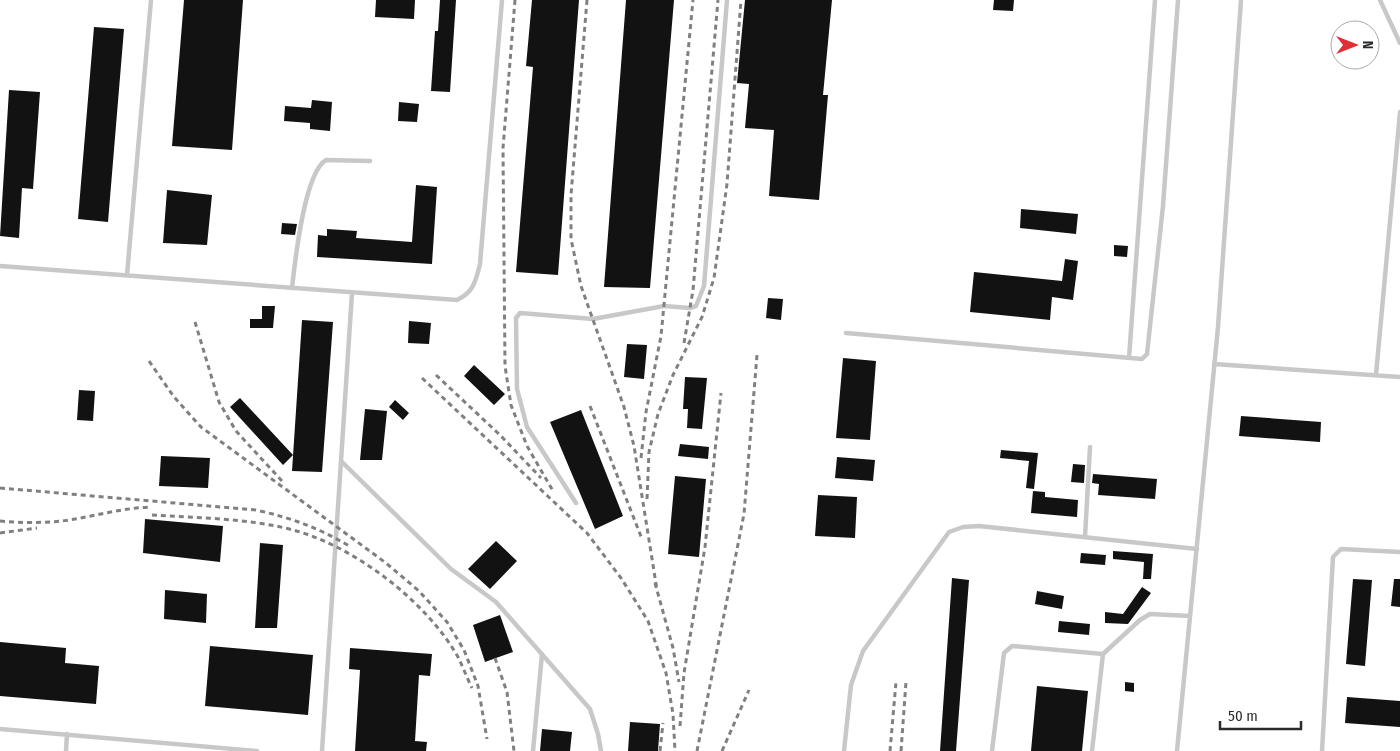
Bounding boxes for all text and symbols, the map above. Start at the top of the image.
north arrow [1330,20,1380,70]
text: N [1359,41,1376,49]
scale bar [1220,698,1301,730]
text: 50 m [1228,707,1258,725]

